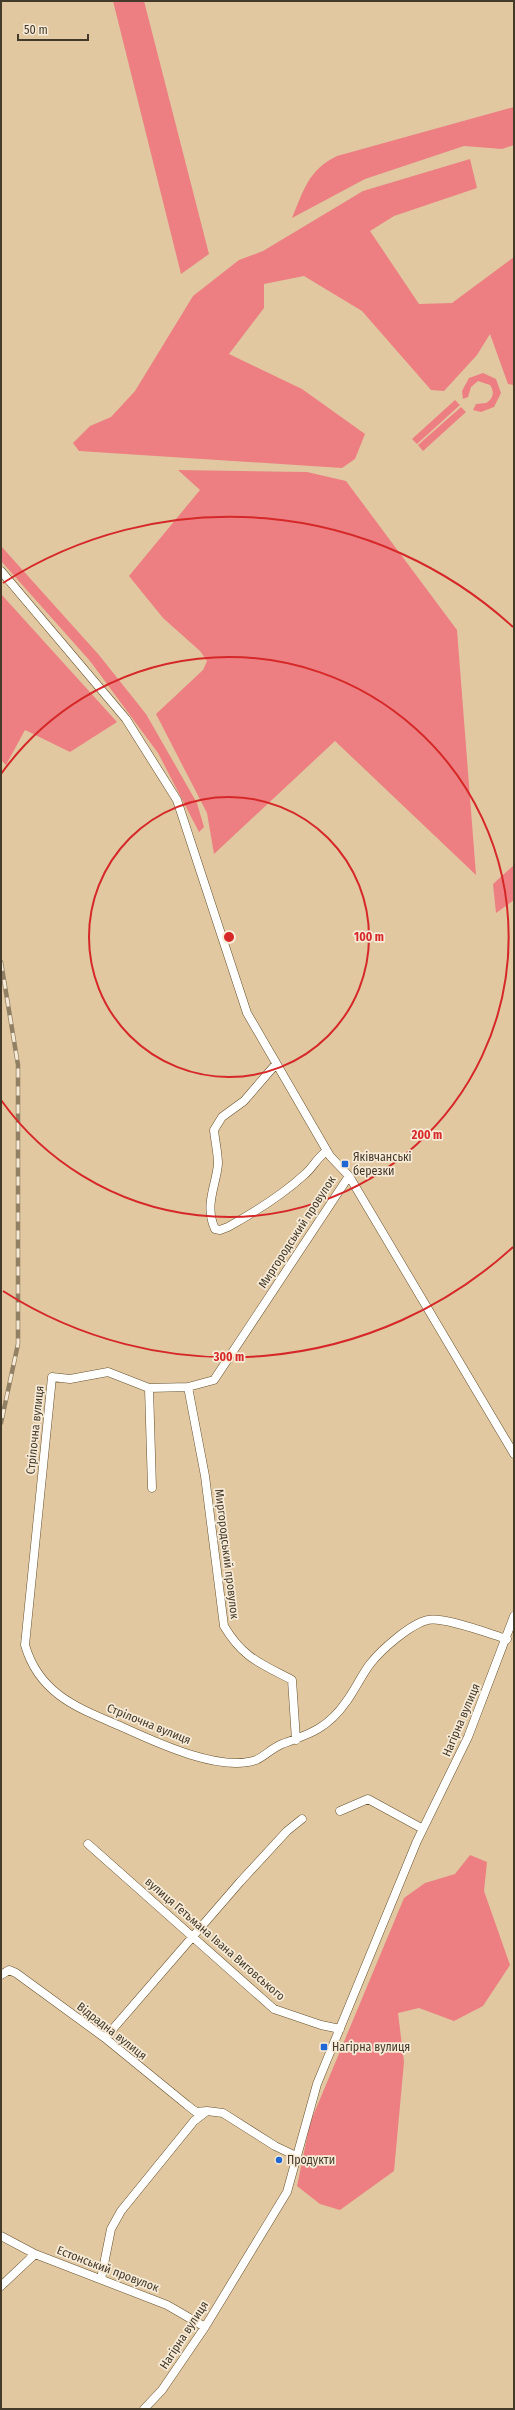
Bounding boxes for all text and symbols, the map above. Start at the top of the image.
scale bar [18,16,88,42]
text: 50 m [24,23,48,37]
centre of rings [222,930,236,944]
text: 100 m [354,930,384,944]
text: 200 m [411,1128,442,1142]
place label: Яківчанські березки [353,1150,412,1178]
marker: Яківчанські березки [340,1159,350,1169]
street label: Миргородський провулок [255,1173,339,1291]
text: 300 m [213,1350,244,1364]
street label: Стрілочна вулиця [23,1385,47,1475]
street label: Миргородський провулок [212,1488,242,1620]
street label: Нагірна вулиця [439,1681,483,1759]
street label: Стрілочна вулиця [105,1701,193,1747]
street label: вулиця Гетьмана Івана Виговського [142,1875,288,2003]
street label: Відрадна вулиця [74,1999,150,2063]
place label: Нагірна вулиця [332,2040,410,2054]
marker: Нагірна вулиця [319,2042,329,2052]
place label: Продукти [287,2153,335,2167]
marker: Продукти [274,2155,284,2165]
street label: Естонський провулок [55,2243,161,2295]
street label: Нагірна вулиця [157,2298,211,2372]

